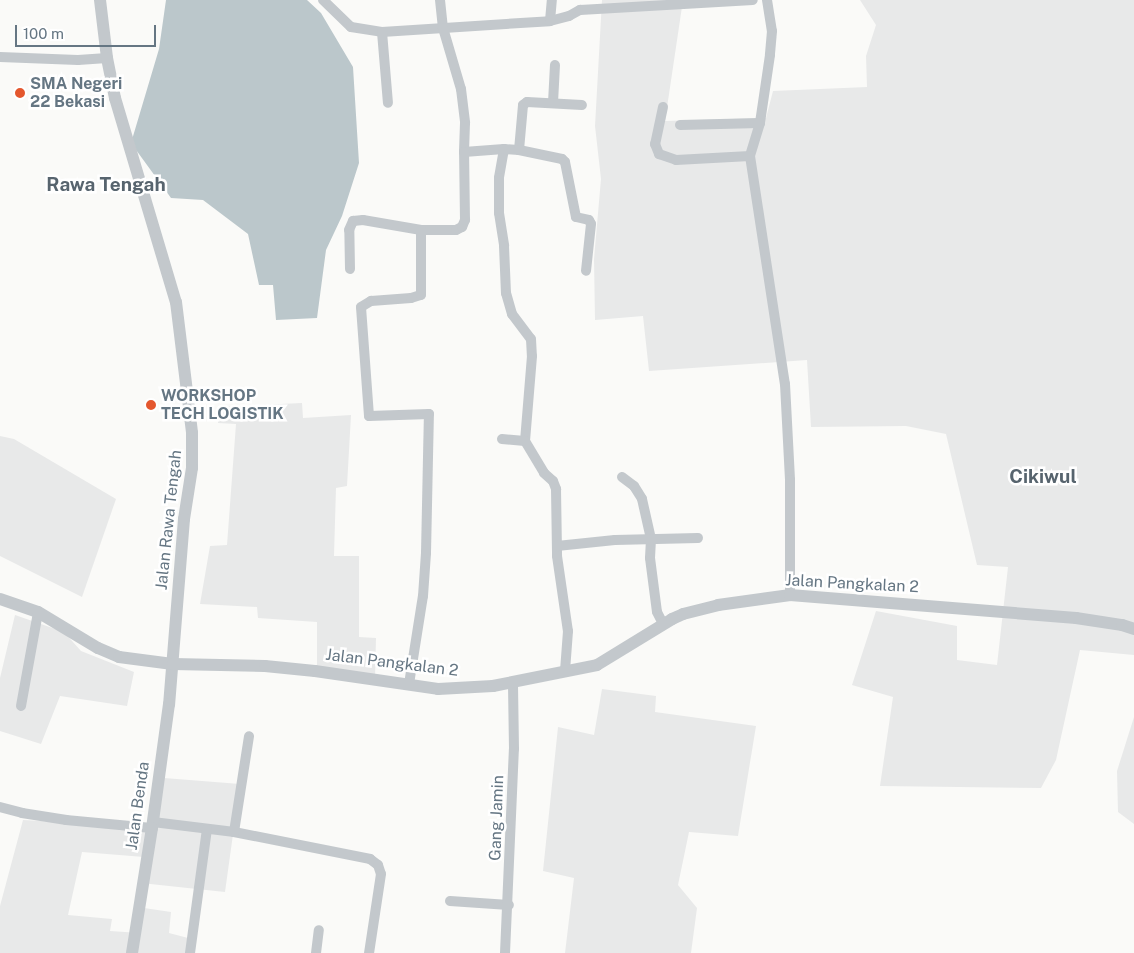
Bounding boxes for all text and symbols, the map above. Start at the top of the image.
scale bar [18,15,159,47]
text: 100 m [23,25,64,42]
place label: SMA Negeri 22 Bekasi [30,74,122,112]
marker: SMA Negeri 22 Bekasi [14,87,26,99]
district label: Rawa Tengah [46,174,166,196]
place label: WORKSHOP TECH LOGISTIK [161,386,284,424]
marker: WORKSHOP TECH LOGISTIK [145,399,157,411]
street label: Jalan Rawa Tengah [152,449,186,591]
district label: Cikiwul [1009,466,1077,488]
street label: Jalan Pangkalan 2 [785,571,919,597]
street label: Jalan Pangkalan 2 [324,645,460,681]
street label: Jalan Benda [122,760,154,852]
street label: Gang Jamin [486,775,508,861]

